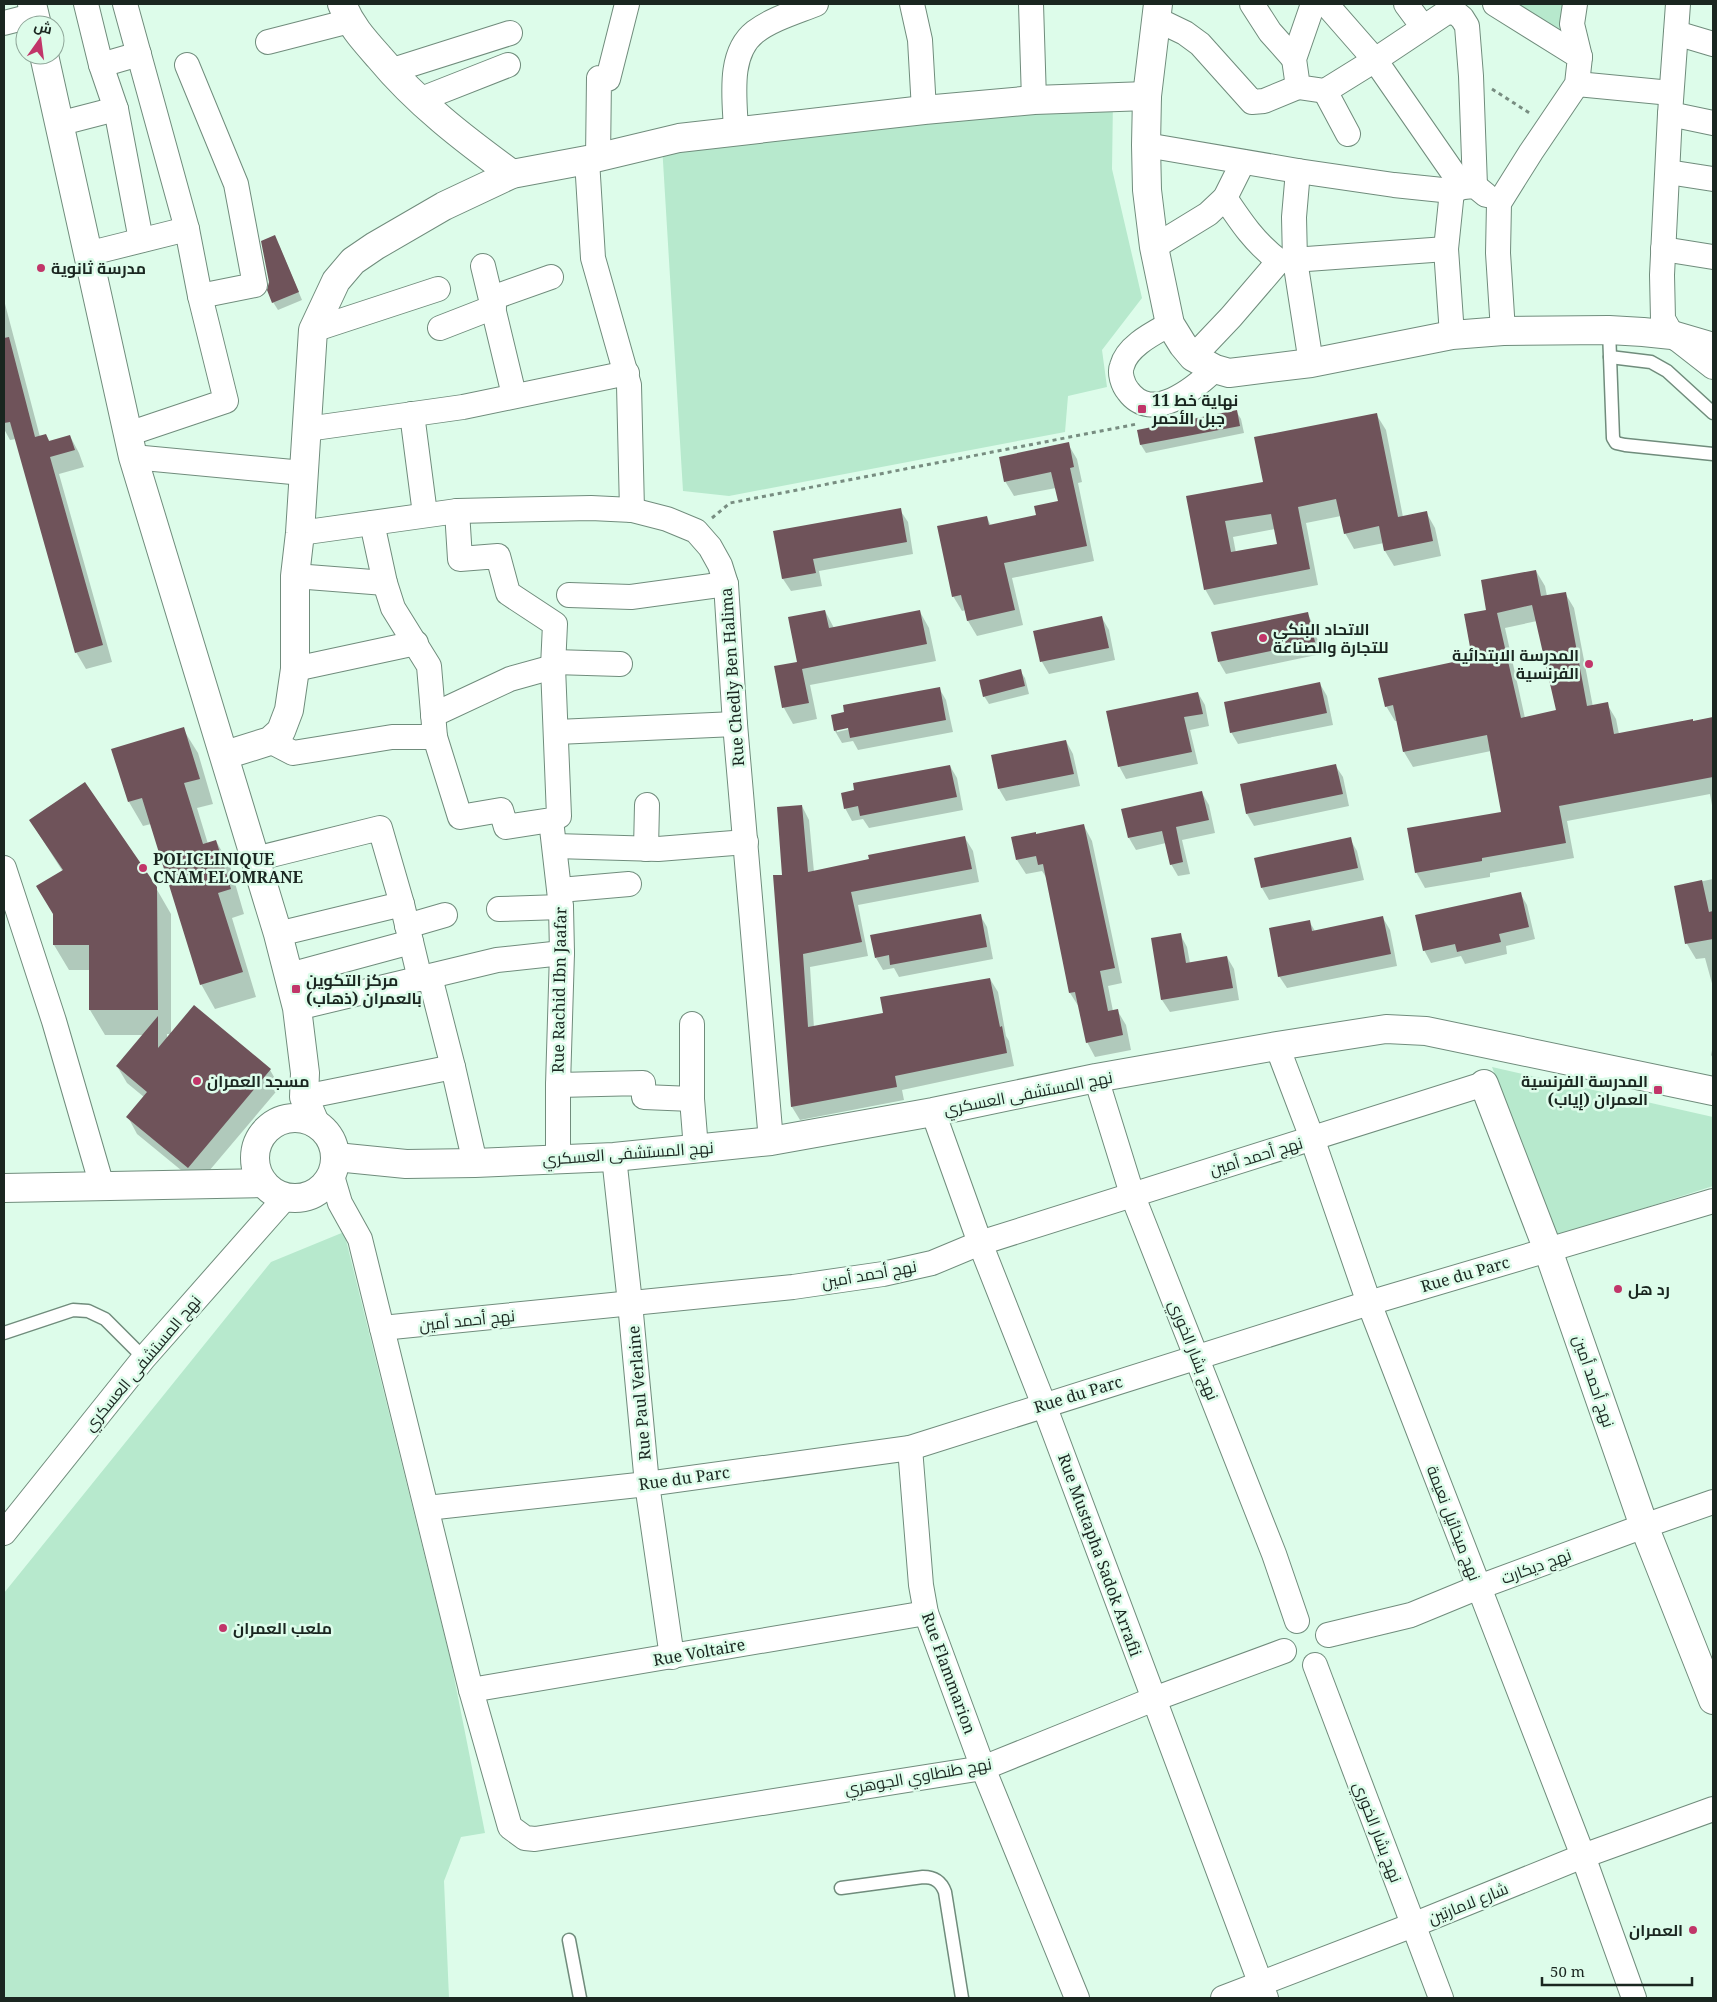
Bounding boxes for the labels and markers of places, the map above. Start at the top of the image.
place label: مدرسة ثانوية [51,257,146,279]
marker: مدرسة ثانوية [35,262,47,274]
place label: نهاية خط 11 جبل الأحمر [1151,389,1238,429]
marker: نهاية خط 11 جبل الأحمر [1136,403,1148,415]
place label: الاتحاد البنكي للتجارة والصناعة [1273,618,1389,658]
marker: الاتحاد البنكي للتجارة والصناعة [1257,632,1269,644]
place label: المدرسة الابتدائية الفرنسية [1452,644,1579,684]
marker: المدرسة الابتدائية الفرنسية [1583,658,1595,670]
place label: POLICLINIQUE CNAM ELOMRANE [153,848,303,888]
marker: POLICLINIQUE CNAM ELOMRANE [137,862,149,874]
place label: مركز التكوين بالعمران (ذهاب) [306,969,422,1009]
marker: مركز التكوين بالعمران (ذهاب) [290,983,302,995]
place label: مسجد العمران [207,1070,310,1092]
place label: المدرسة الفرنسية العمران (إياب) [1521,1070,1648,1111]
marker: مسجد العمران [191,1075,203,1087]
marker: المدرسة الفرنسية العمران (إياب) [1652,1084,1664,1096]
place label: رد هل [1628,1278,1670,1300]
marker: رد هل [1612,1283,1624,1295]
place label: ملعب العمران [233,1617,332,1639]
marker: ملعب العمران [217,1622,229,1634]
place label: العمران [1629,1919,1683,1941]
marker: العمران [1687,1924,1699,1936]

